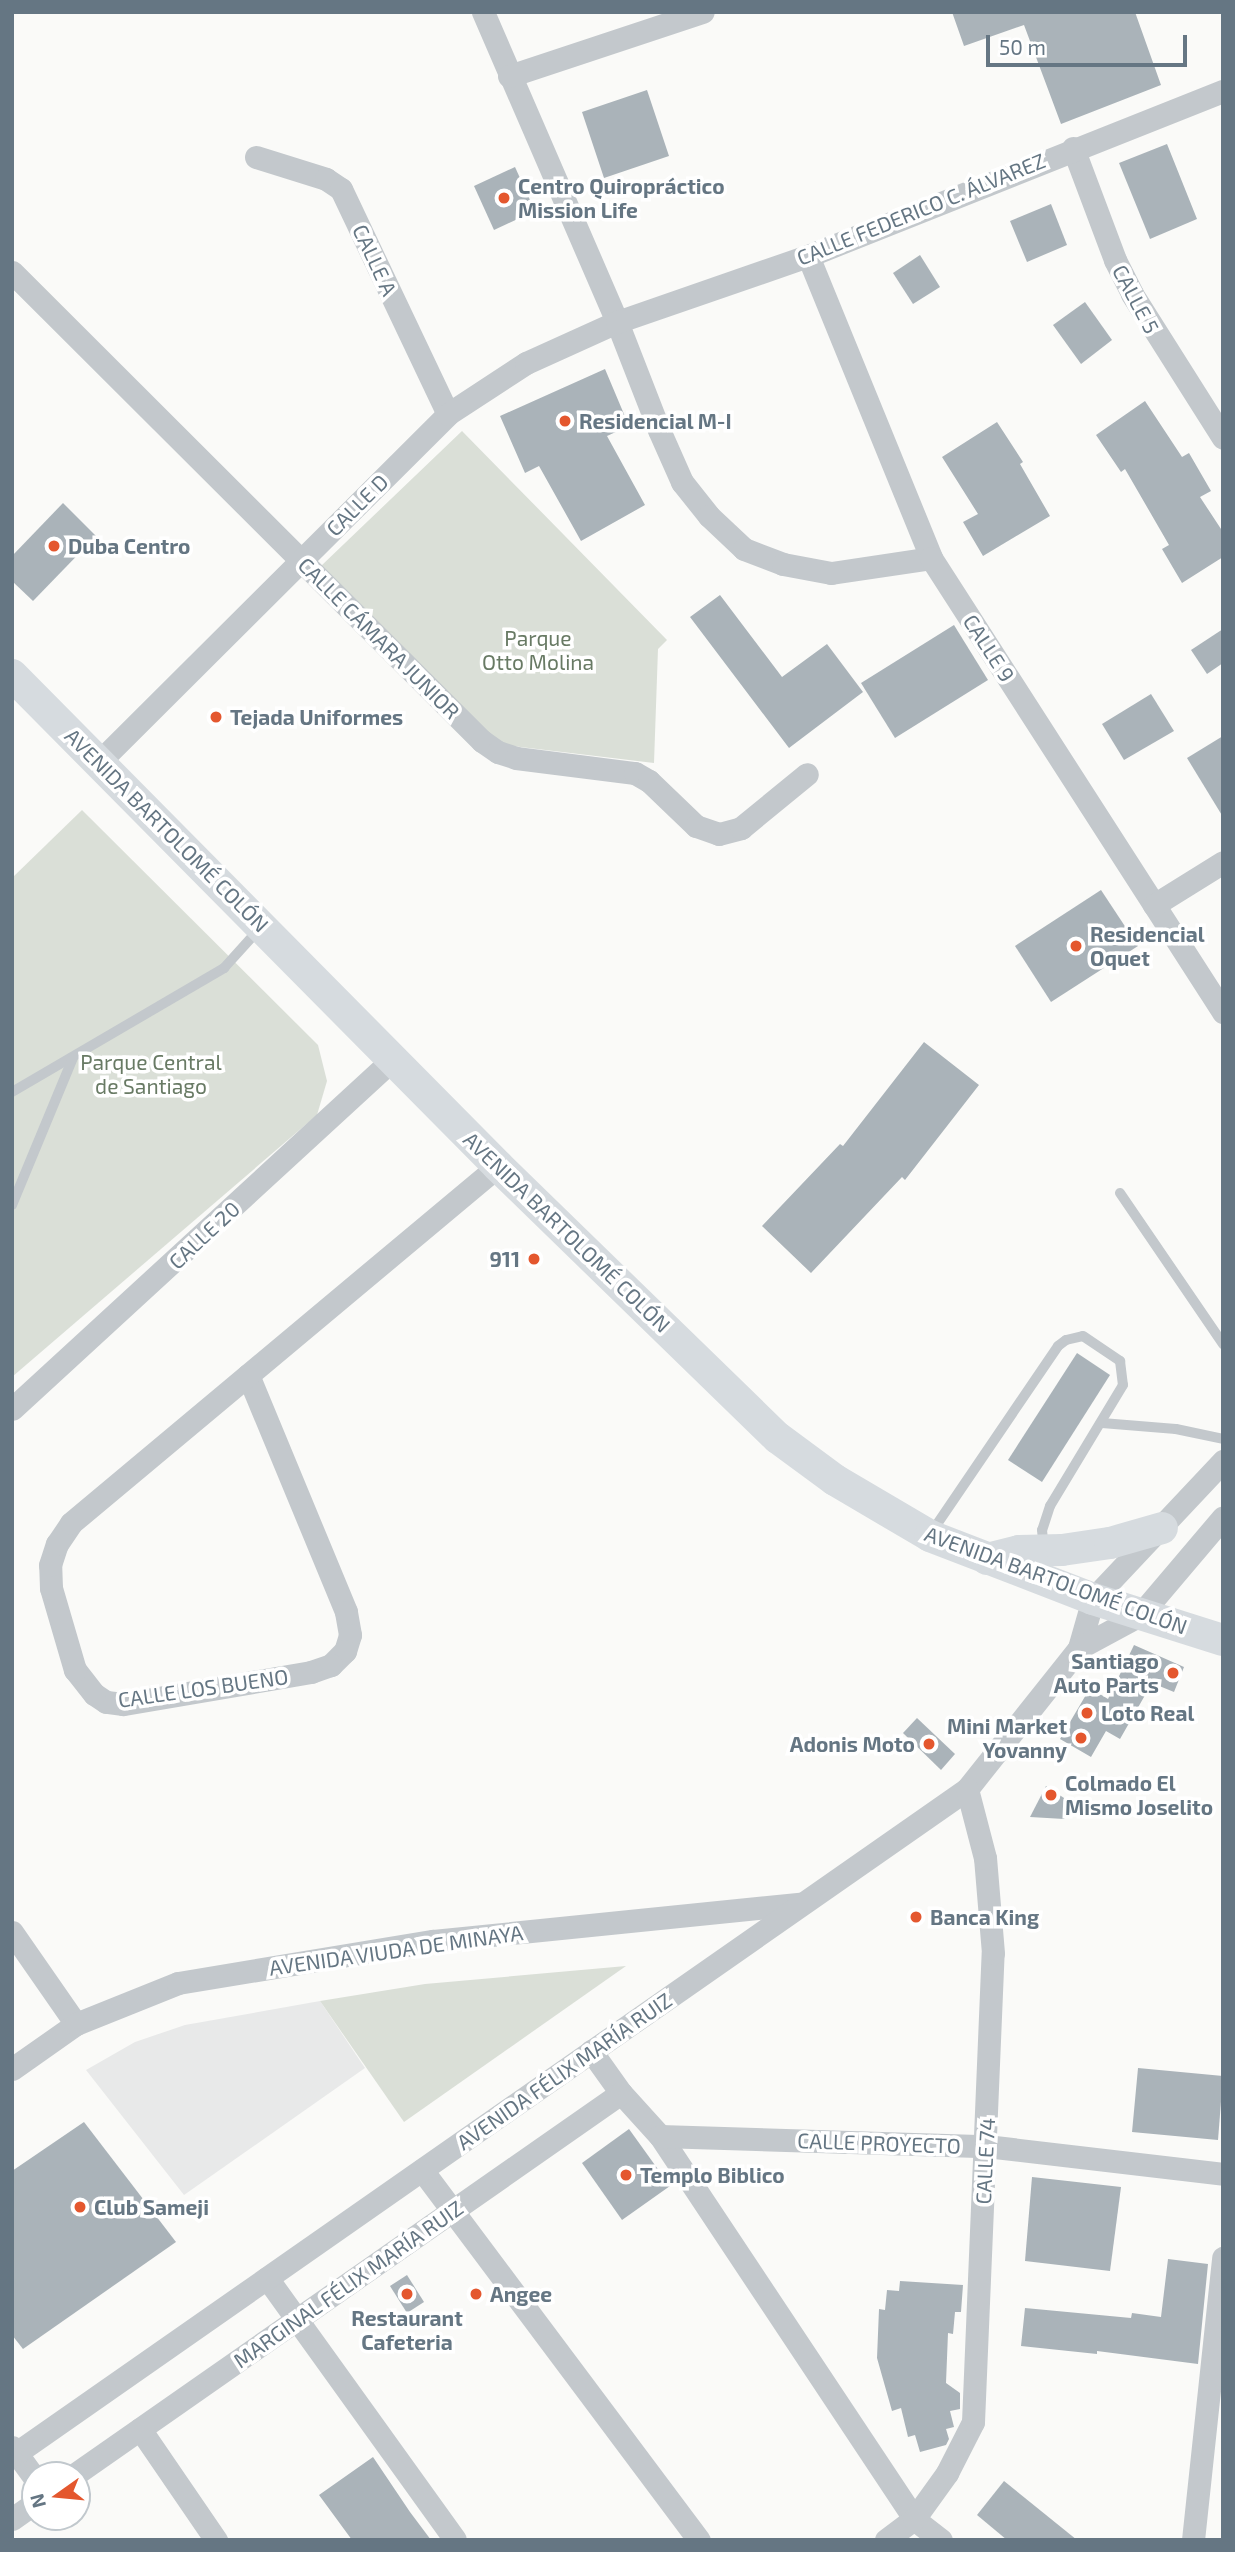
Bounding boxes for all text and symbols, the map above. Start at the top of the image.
scale bar [990,21,1191,65]
text: 50 m [999,34,1046,59]
street label: CALLE FEDERICO C. ÁLVAREZ [793,147,1049,271]
place label: Centro Quiropráctico Mission Life [518,173,725,223]
marker: Centro Quiropráctico Mission Life [496,190,512,206]
street label: CALLE A [347,220,403,300]
street label: CALLE 5 [1107,260,1165,338]
place label: Residencial M-I [579,408,732,434]
marker: Residencial M-I [557,413,573,429]
street label: CALLE D [321,469,393,541]
place label: Duba Centro [68,533,190,559]
marker: Duba Centro [46,538,62,554]
street label: CALLE CÁMARA JUNIOR [293,552,465,724]
street label: CALLE 9 [958,610,1020,686]
park label: Parque Otto Molina [482,625,594,675]
place label: Tejada Uniformes [230,704,403,730]
marker: Tejada Uniformes [208,709,224,725]
street label: AVENIDA BARTOLOMÉ COLÓN [60,723,274,937]
place label: Residencial Oquet [1090,921,1205,971]
marker: Residencial Oquet [1068,938,1084,954]
park label: Parque Central de Santiago [80,1049,222,1099]
street label: AVENIDA BARTOLOMÉ COLÓN [458,1126,676,1338]
street label: CALLE 20 [163,1196,245,1274]
place label: 911 [489,1246,520,1272]
marker: 911 [526,1251,542,1267]
street label: AVENIDA BARTOLOMÉ COLÓN [921,1521,1191,1639]
place label: Santiago Auto Parts [1054,1648,1159,1698]
street label: CALLE LOS BUENO [116,1664,290,1712]
marker: Santiago Auto Parts [1165,1665,1181,1681]
place label: Loto Real [1101,1700,1194,1726]
marker: Loto Real [1079,1705,1095,1721]
place label: Mini Market Yovanny [947,1713,1067,1763]
marker: Mini Market Yovanny [1073,1730,1089,1746]
place label: Adonis Moto [790,1731,915,1757]
marker: Adonis Moto [921,1736,937,1752]
place label: Colmado El Mismo Joselito [1065,1770,1213,1820]
marker: Colmado El Mismo Joselito [1043,1787,1059,1803]
place label: Banca King [930,1904,1039,1930]
marker: Banca King [908,1909,924,1925]
street label: AVENIDA VIUDA DE MINAYA [267,1920,525,1980]
street label: AVENIDA FÉLIX MARÍA RUIZ [451,1987,677,2155]
street label: CALLE 74 [970,2117,1000,2205]
street label: CALLE PROYECTO [797,2128,961,2158]
place label: Templo Biblico [640,2162,785,2188]
marker: Templo Biblico [618,2167,634,2183]
place label: Club Sameji [94,2194,209,2220]
street label: MARGINAL FÉLIX MARÍA RUIZ [228,2195,468,2373]
marker: Club Sameji [72,2199,88,2215]
place label: Angee [490,2281,552,2307]
marker: Restaurant Cafeteria [399,2286,415,2302]
marker: Angee [468,2286,484,2302]
place label: Restaurant Cafeteria [351,2305,463,2355]
north arrow [21,2461,91,2531]
text: N [24,2491,50,2511]

